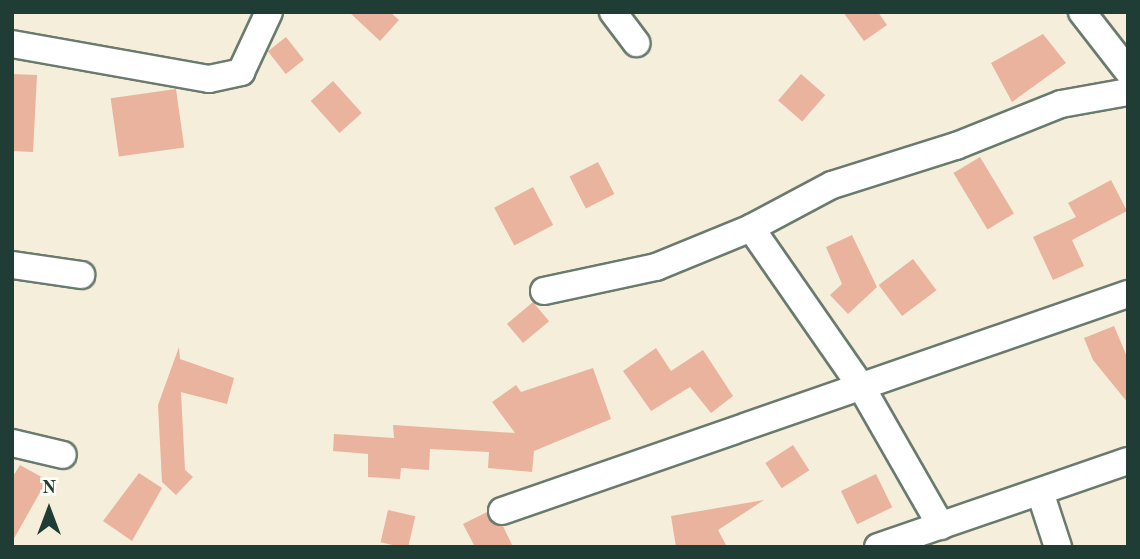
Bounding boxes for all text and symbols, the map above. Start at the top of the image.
north arrow [14,475,84,545]
text: N [42,479,56,498]

